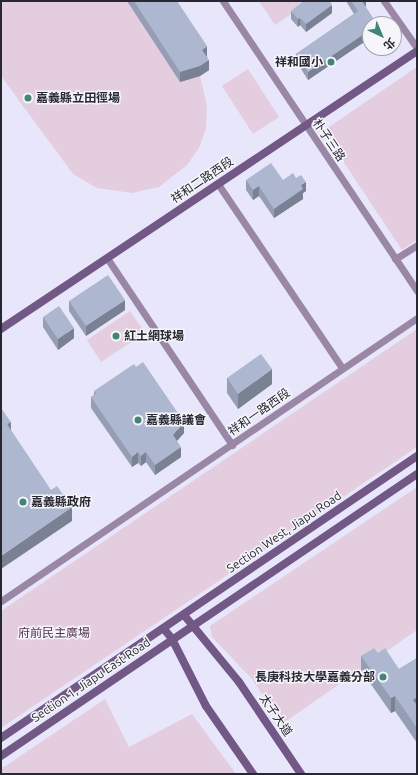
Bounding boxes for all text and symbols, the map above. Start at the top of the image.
north arrow [362,16,402,56]
text: 北 [382,36,398,52]
place label: 祥和國小 [275,55,323,69]
marker: 祥和國小 [326,57,336,67]
place label: 嘉義縣立田徑場 [36,91,120,105]
marker: 嘉義縣立田徑場 [23,93,33,103]
street label: 朴子三路 [310,116,348,164]
street label: 祥和二路西段 [168,154,236,206]
place label: 紅土網球場 [124,329,184,343]
marker: 紅土網球場 [111,331,121,341]
street label: 祥和一路西段 [225,385,293,439]
place label: 嘉義縣議會 [146,413,206,427]
marker: 嘉義縣議會 [133,415,143,425]
street label: Section West, Jiapu Road [224,488,344,576]
place label: 嘉義縣政府 [31,495,91,509]
marker: 嘉義縣政府 [18,497,28,507]
park label: 府前民主廣場 [18,626,90,640]
street label: Section 1, Jiapu East Road [29,635,153,725]
place label: 長庚科技大學嘉義分部 [255,670,375,684]
marker: 長庚科技大學嘉義分部 [378,672,388,682]
street label: 太子大道 [257,691,295,739]

